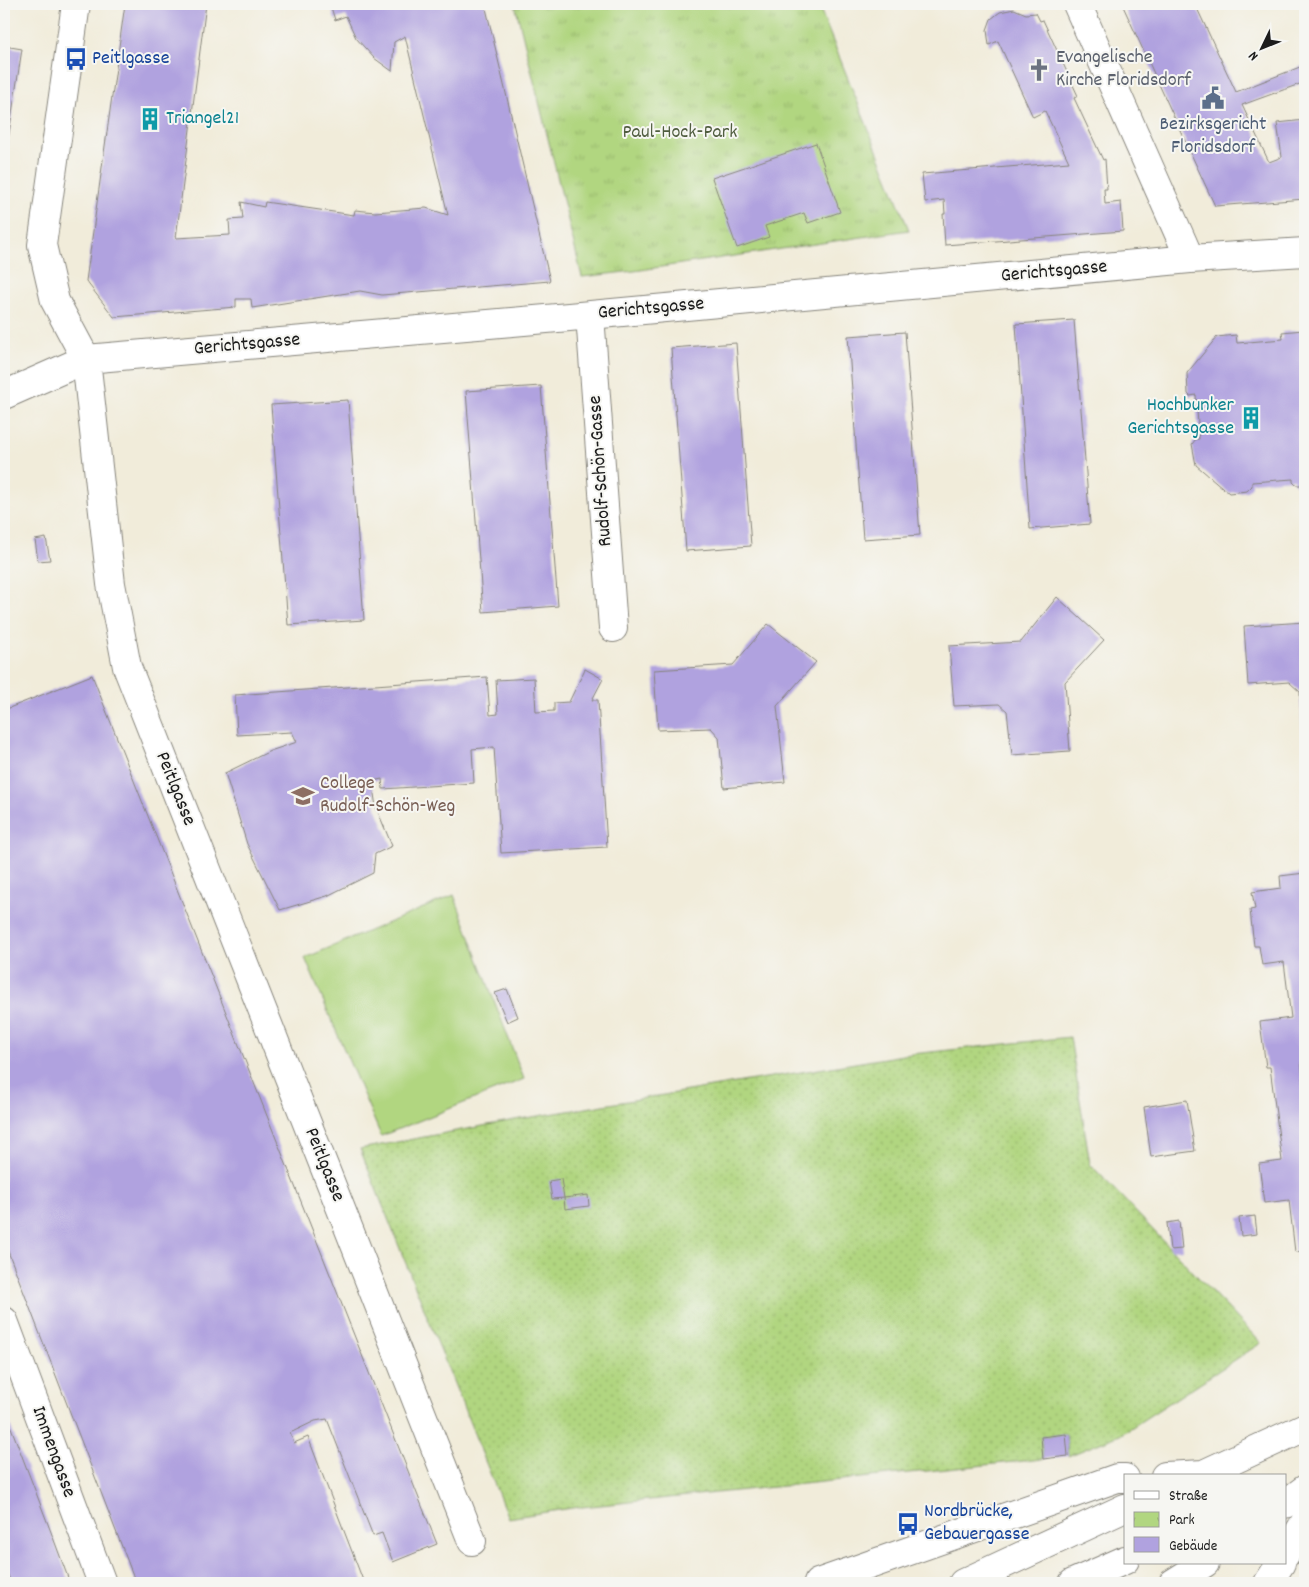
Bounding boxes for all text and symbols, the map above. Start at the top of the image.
north arrow [1236,22,1286,72]
place label: Evangelische Kirche Floridsdorf [1056,44,1192,95]
place label: Peitlgasse [92,45,170,73]
bus stop icon: Peitlgasse [63,46,89,72]
text: N [1244,46,1264,65]
church icon: Evangelische Kirche Floridsdorf [1026,57,1052,83]
public building icon: Bezirksgericht Floridsdorf [1200,85,1226,111]
place label: Triangel21 [166,105,239,133]
building icon: Triangel21 [137,106,163,132]
place label: Bezirksgericht Floridsdorf [1160,111,1266,162]
park label: Paul-Hock-Park [623,119,737,147]
street label: Gerichtsgasse [1000,253,1109,291]
street label: Gerichtsgasse [597,290,706,328]
street label: Gerichtsgasse [193,326,302,364]
place label: Hochbunker Gerichtsgasse [1127,392,1235,443]
street label: Rudolf-Schön-Gasse [582,394,620,547]
building icon: Hochbunker Gerichtsgasse [1238,405,1264,431]
street label: Peitlgasse [148,748,203,830]
place label: College Rudolf-Schön-Weg [320,770,455,821]
school or university icon: College Rudolf-Schön-Weg [290,783,316,809]
street label: Peitlgasse [297,1124,352,1206]
street label: Immengasse [24,1402,83,1502]
legend [1124,1474,1286,1564]
text: Straße [1169,1486,1208,1508]
place label: Nordbrücke, Gebauergasse [924,1498,1030,1549]
text: Park [1169,1510,1195,1532]
bus stop icon: Nordbrücke, Gebauergasse [895,1511,921,1537]
text: Gebäude [1169,1536,1218,1558]

